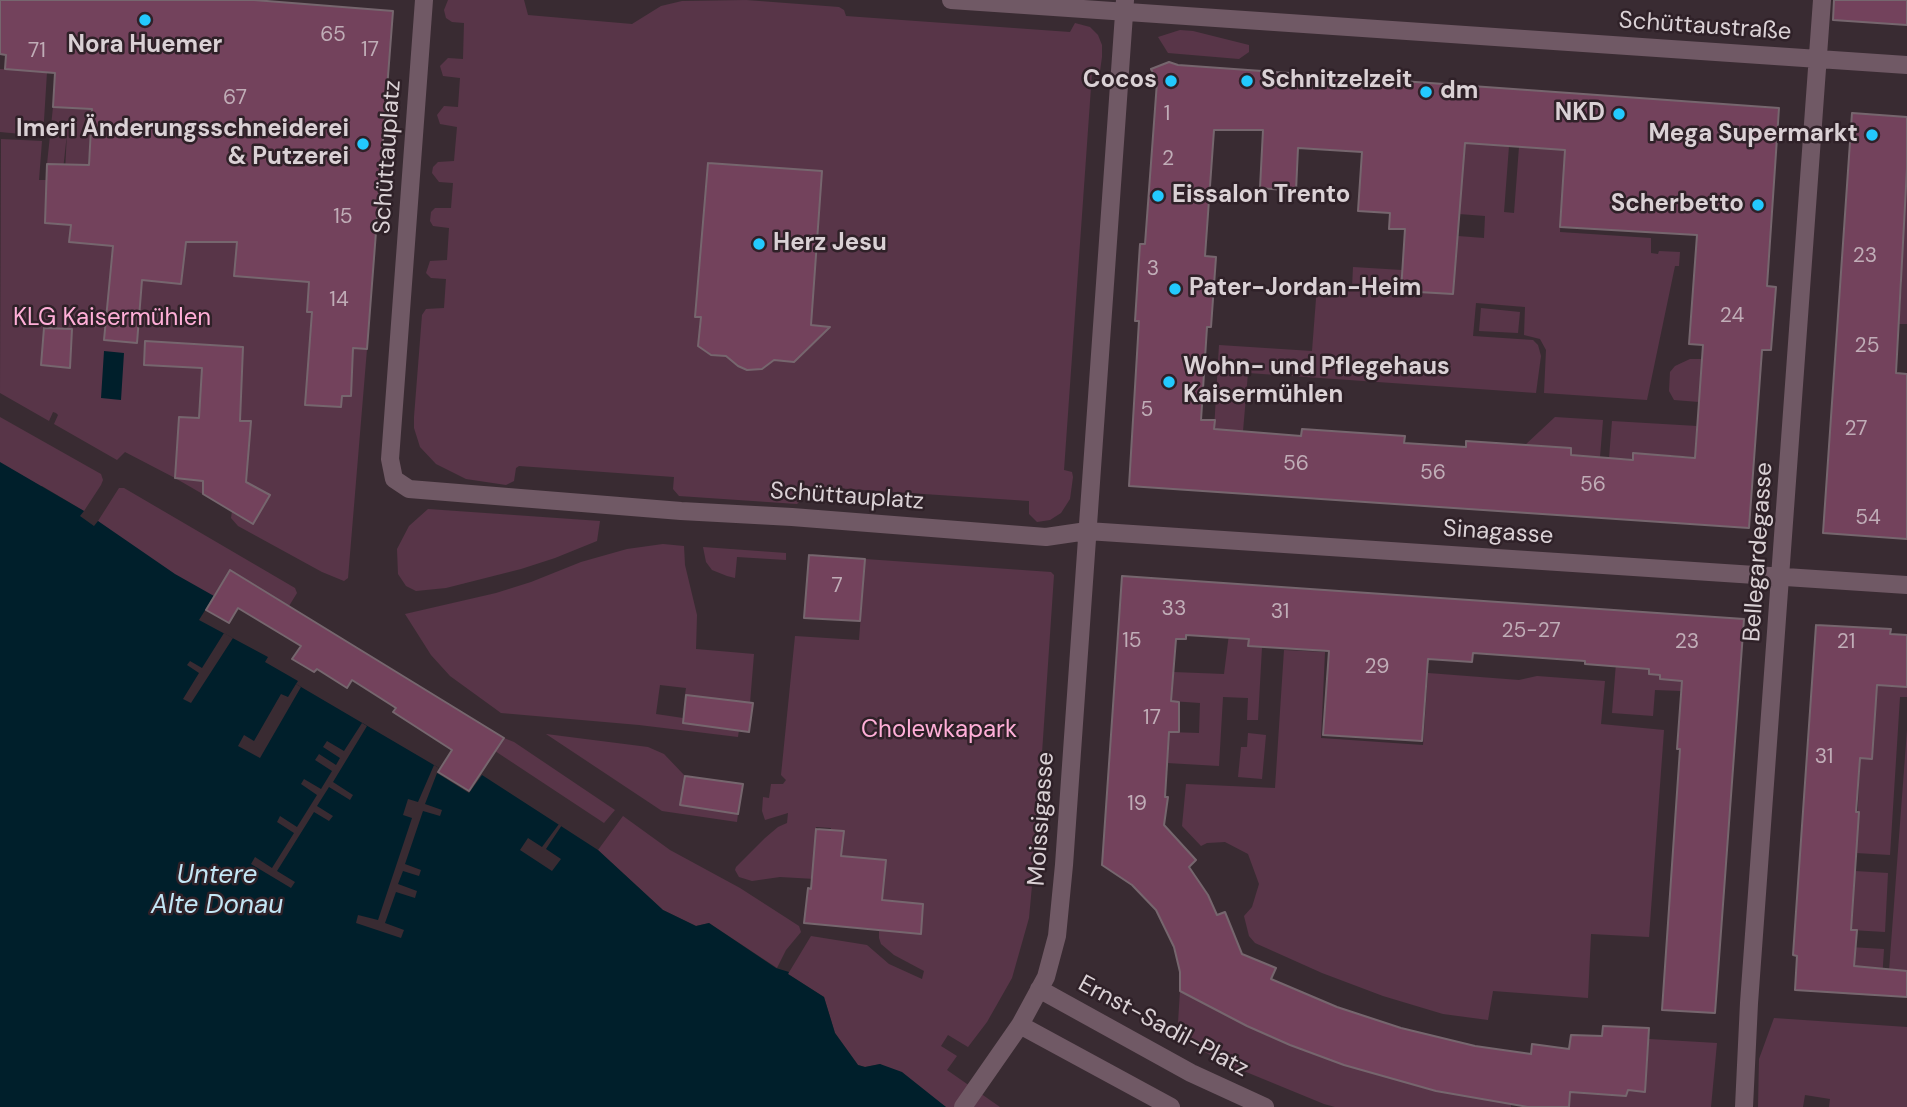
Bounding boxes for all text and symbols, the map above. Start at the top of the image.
street label: Schüttaustraße [1618,7,1792,47]
marker: Nora Huemer [137,12,153,28]
house number: 65 [320,22,346,48]
place label: Nora Huemer [68,32,222,60]
house number: 17 [361,37,379,63]
house number: 71 [28,38,46,64]
place label: Cocos [1083,67,1157,95]
place label: Schnitzelzeit [1261,67,1412,95]
marker: Cocos [1163,73,1179,89]
marker: Schnitzelzeit [1239,73,1255,89]
place label: dm [1440,78,1478,106]
street label: Schüttauplatz [368,79,408,235]
marker: dm [1418,84,1434,100]
house number: 67 [223,85,247,111]
place label: NKD [1555,100,1605,128]
house number: 1 [1164,101,1170,127]
marker: NKD [1611,106,1627,122]
place label: Imeri Änderungsschneiderei & Putzerei [16,116,349,172]
place label: Mega Supermarkt [1649,121,1858,149]
marker: Mega Supermarkt [1864,127,1880,143]
marker: Imeri Änderungsschneiderei & Putzerei [355,136,371,152]
house number: 2 [1162,146,1174,172]
place label: Eissalon Trento [1172,182,1350,210]
marker: Eissalon Trento [1150,188,1166,204]
place label: Scherbetto [1611,191,1744,219]
marker: Scherbetto [1750,197,1766,213]
house number: 15 [333,204,353,230]
place label: Herz Jesu [773,230,887,258]
marker: Herz Jesu [751,236,767,252]
house number: 23 [1853,243,1877,269]
house number: 3 [1147,256,1159,282]
place label: Pater-Jordan-Heim [1189,275,1421,303]
marker: Pater-Jordan-Heim [1167,281,1183,297]
house number: 14 [329,287,349,313]
house number: 24 [1720,303,1744,329]
park label: KLG Kaisermühlen [13,305,211,333]
house number: 25 [1855,333,1879,359]
place label: Wohn- und Pflegehaus Kaisermühlen [1183,354,1450,410]
marker: Wohn- und Pflegehaus Kaisermühlen [1161,374,1177,390]
house number: 5 [1141,397,1153,423]
house number: 27 [1845,416,1867,442]
house number: 56 [1283,451,1309,477]
house number: 56 [1420,460,1446,486]
street label: Bellegardegasse [1738,461,1780,643]
house number: 56 [1580,472,1606,498]
street label: Schüttauplatz [769,477,925,517]
house number: 54 [1855,505,1881,531]
street label: Sinagasse [1442,515,1554,551]
house number: 7 [831,573,843,599]
house number: 33 [1162,596,1186,622]
house number: 31 [1271,599,1289,625]
house number: 25-27 [1501,618,1561,644]
house number: 15 [1122,628,1142,654]
house number: 23 [1675,629,1699,655]
house number: 21 [1837,629,1855,655]
house number: 29 [1364,654,1390,680]
house number: 17 [1143,705,1161,731]
park label: Cholewkapark [861,717,1017,745]
house number: 31 [1815,744,1833,770]
street label: Moissigasse [1023,751,1061,887]
house number: 19 [1127,791,1147,817]
water label: Untere Alte Donau [151,860,283,922]
street label: Ernst-Sadil-Platz [1073,970,1253,1084]

